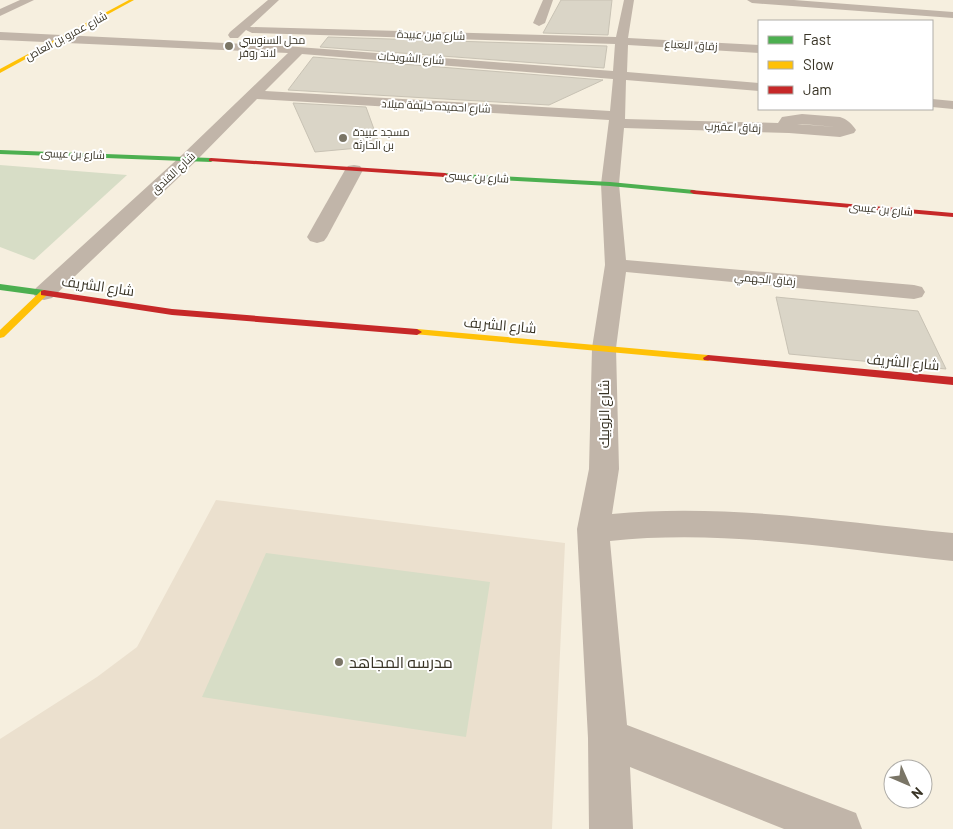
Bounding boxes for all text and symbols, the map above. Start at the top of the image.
street label: شارع عمرو بن العاص [22,8,110,64]
legend [758,20,933,110]
street label: شارع فرن عبيدة [397,27,465,44]
text: Fast [803,30,831,48]
place label: محل السنوسي لاند روفر [238,33,305,60]
street label: زقاق البعباع [664,37,718,54]
marker: محل السنوسي لاند روفر [223,40,235,52]
street label: شارع الشويخات [377,49,445,68]
text: Slow [803,55,834,73]
text: Jam [803,80,832,98]
street label: شارع احميده خليفة ميلاد [381,96,491,117]
street label: زقاق اعقيرب [705,119,761,135]
place label: مسجد عبيدة بن الحارثة [353,125,410,152]
marker: مسجد عبيدة بن الحارثة [337,132,349,144]
street label: شارع بن عيسى [41,146,105,163]
street label: شارع الفندق [148,149,199,198]
street label: شارع بن عيسى [445,168,509,187]
street label: شارع بن عيسى [848,199,914,220]
street label: زقاق الجهمي [734,269,796,291]
street label: شارع الشريف [61,272,135,300]
street label: شارع الشريف [463,313,537,337]
street label: شارع الشريف [866,350,940,374]
street label: شارع الزوبيك [595,380,613,448]
place label: مدرسه المجاهد [349,652,453,672]
marker: مدرسه المجاهد [333,656,345,668]
north arrow [883,759,933,809]
text: N [908,784,927,803]

